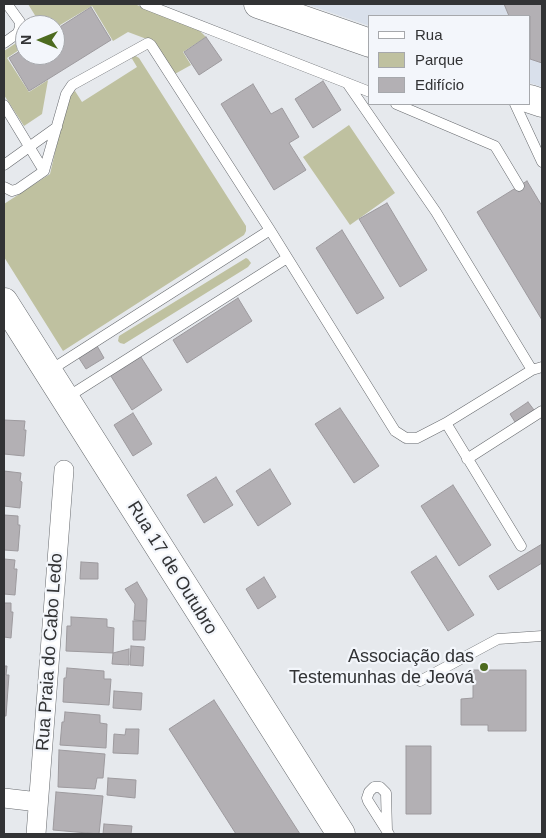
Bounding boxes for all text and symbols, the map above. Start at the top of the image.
north arrow [15,15,65,65]
legend [368,15,531,105]
text: Rua [415,26,443,43]
text: N [18,35,34,45]
text: Parque [415,51,463,68]
text: Edifício [415,76,464,93]
street label: Rua 17 de Outubro [122,497,222,639]
street label: Rua Praia do Cabo Ledo [32,552,68,752]
place label: Associação das Testemunhas de Jeová [289,646,474,689]
marker: Associação das Testemunhas de Jeová [478,661,490,673]

